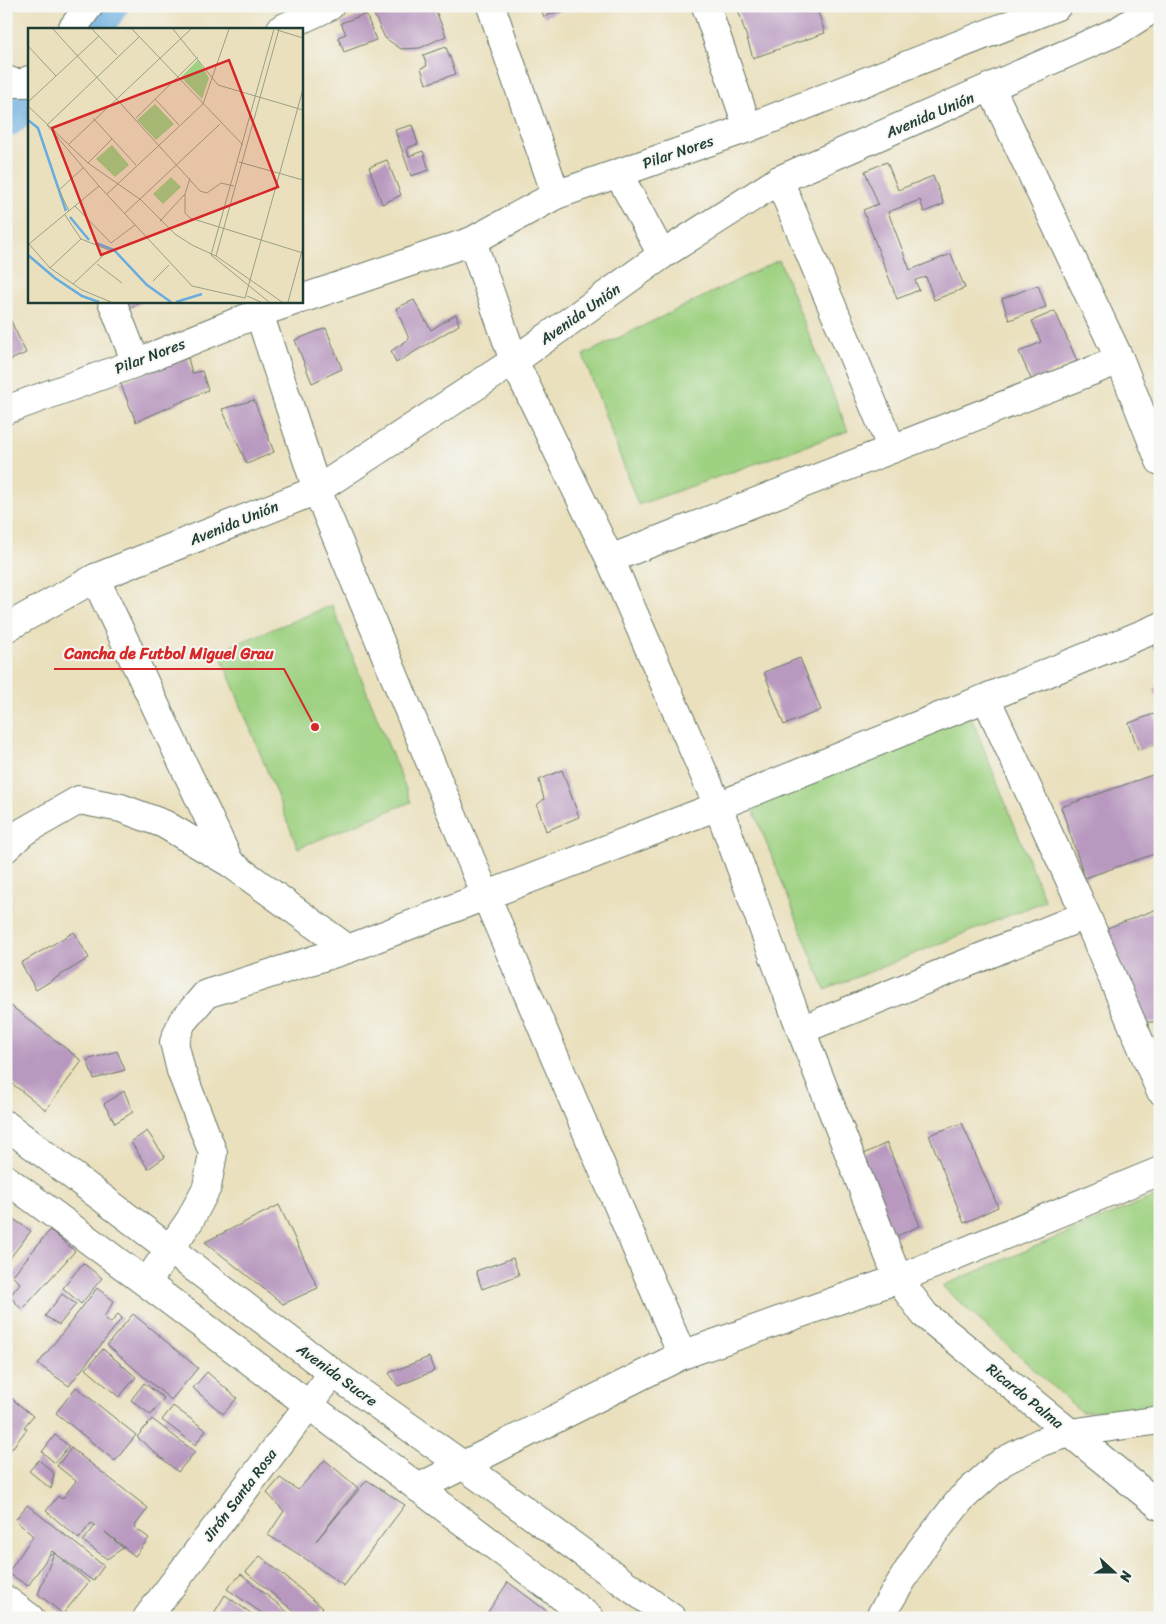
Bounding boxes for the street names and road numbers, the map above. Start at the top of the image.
street label: Avenida Unión [881,85,978,146]
street label: Pilar Nores [639,128,717,176]
street label: Avenida Unión [533,276,626,352]
street label: Pilar Nores [111,331,189,381]
street label: Avenida Unión [185,493,282,553]
street label: Avenida Sucre [290,1336,383,1414]
street label: Ricardo Palma [980,1356,1070,1436]
street label: Jirón Santa Rosa [196,1442,284,1548]

